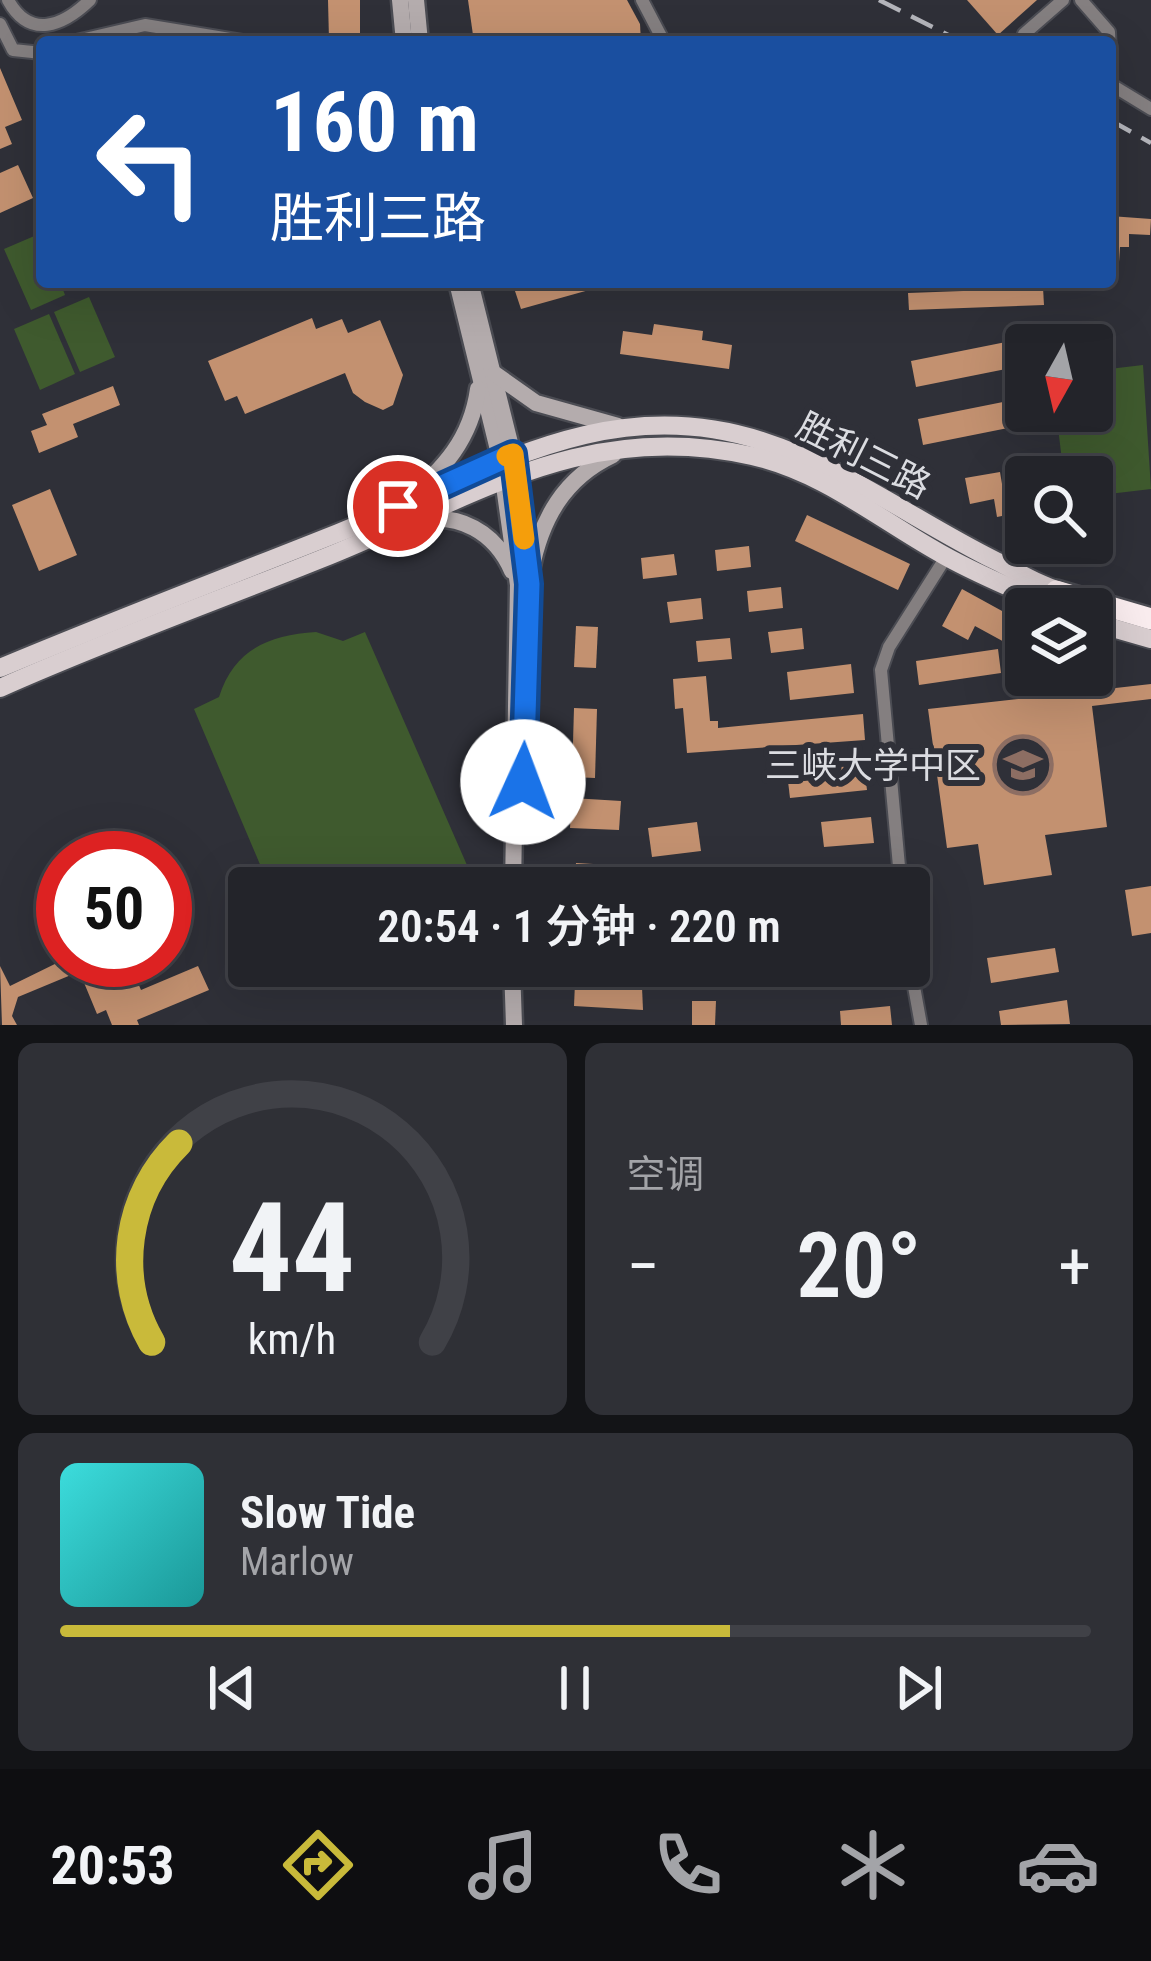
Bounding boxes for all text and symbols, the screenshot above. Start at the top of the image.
text: 160 m [270,73,479,172]
icon: left [72,84,228,240]
text: 胜利三路 [270,187,486,250]
north arrow [1005,324,1113,432]
map controls [1005,324,1113,696]
street label: 胜利三路 [790,404,937,507]
pin [347,455,449,557]
button: search [1005,456,1113,564]
icon: arrive [365,473,431,539]
button: layers [1005,588,1113,696]
position arrow [460,719,586,845]
school or university icon: 三峡大学中区 [992,734,1054,796]
place label: 三峡大学中区 [765,745,981,787]
speed limit sign: 50 [36,831,192,987]
text: 20:54 · 1 分钟 · 220 m [377,900,781,953]
text: 空调 [627,1152,705,1198]
text: 44 [229,1175,355,1321]
text: 20° [796,1214,921,1319]
text: − [627,1228,660,1305]
text: + [1058,1228,1091,1305]
text: km/h [248,1314,336,1364]
text: Slow Tide [240,1486,415,1539]
text: Marlow [240,1539,354,1585]
icon: previous [199,1655,265,1721]
icon: pause [542,1655,608,1721]
icon: next [886,1655,952,1721]
icon: directions [276,1823,360,1907]
icon: music [461,1823,545,1907]
icon: phone [646,1823,730,1907]
icon: climate [831,1823,915,1907]
icon: car [1016,1823,1100,1907]
text: 20:53 [51,1834,175,1897]

